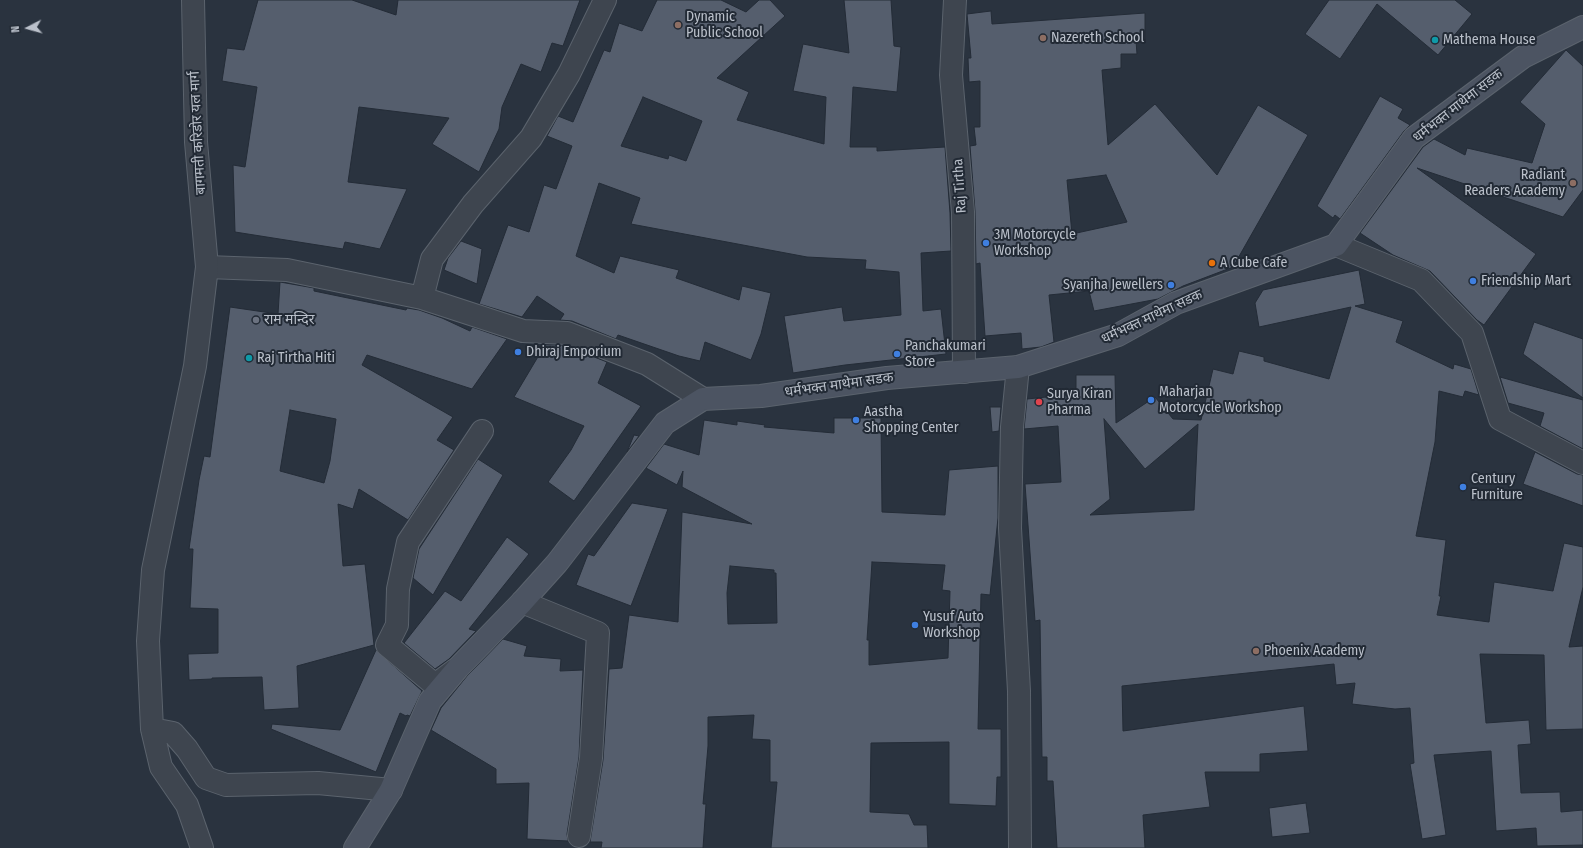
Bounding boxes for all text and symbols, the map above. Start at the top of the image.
north arrow [8,8,48,48]
place label: Dynamic Public School [686,9,763,42]
marker: Dynamic Public School [673,20,683,30]
text: N [9,25,22,33]
place label: Nazereth School [1051,30,1144,46]
place label: Mathema House [1443,32,1536,48]
marker: Nazereth School [1038,33,1048,43]
marker: Mathema House [1430,35,1440,45]
street label: धर्मभक्त माथेमा सडक [1410,66,1506,146]
street label: बागमती करिडोर यल मार्ग [186,71,210,195]
street label: Raj Tirtha [950,158,970,214]
place label: Radiant Readers Academy [1464,167,1565,200]
marker: Radiant Readers Academy [1568,178,1578,188]
place label: 3M Motorcycle Workshop [994,227,1076,260]
marker: 3M Motorcycle Workshop [981,238,991,248]
place label: A Cube Cafe [1220,255,1287,271]
marker: A Cube Cafe [1207,258,1217,268]
place label: Friendship Mart [1481,273,1571,289]
marker: Friendship Mart [1468,276,1478,286]
place label: Syanjha Jewellers [1063,277,1163,293]
marker: Syanjha Jewellers [1166,280,1176,290]
street label: धर्मभक्त माथेमा सडक [1099,286,1205,348]
place label: राम मन्दिर [264,312,314,328]
marker: राम मन्दिर [251,315,261,325]
place label: Panchakumari Store [905,338,986,370]
place label: Dhiraj Emporium [526,344,622,360]
marker: Dhiraj Emporium [513,347,523,357]
marker: Panchakumari Store [892,349,902,359]
place label: Raj Tirtha Hiti [257,350,335,366]
marker: Raj Tirtha Hiti [244,353,254,363]
street label: धर्मभक्त माथेमा सडक [784,369,894,401]
place label: Maharjan Motorcycle Workshop [1159,384,1282,416]
place label: Surya Kiran Pharma [1047,386,1112,418]
marker: Maharjan Motorcycle Workshop [1146,395,1156,405]
marker: Surya Kiran Pharma [1034,397,1044,407]
place label: Aastha Shopping Center [864,404,959,436]
marker: Aastha Shopping Center [851,415,861,425]
place label: Century Furniture [1471,471,1523,504]
marker: Century Furniture [1458,482,1468,492]
place label: Yusuf Auto Workshop [923,609,984,642]
marker: Yusuf Auto Workshop [910,620,920,630]
place label: Phoenix Academy [1264,643,1364,659]
marker: Phoenix Academy [1251,646,1261,656]

